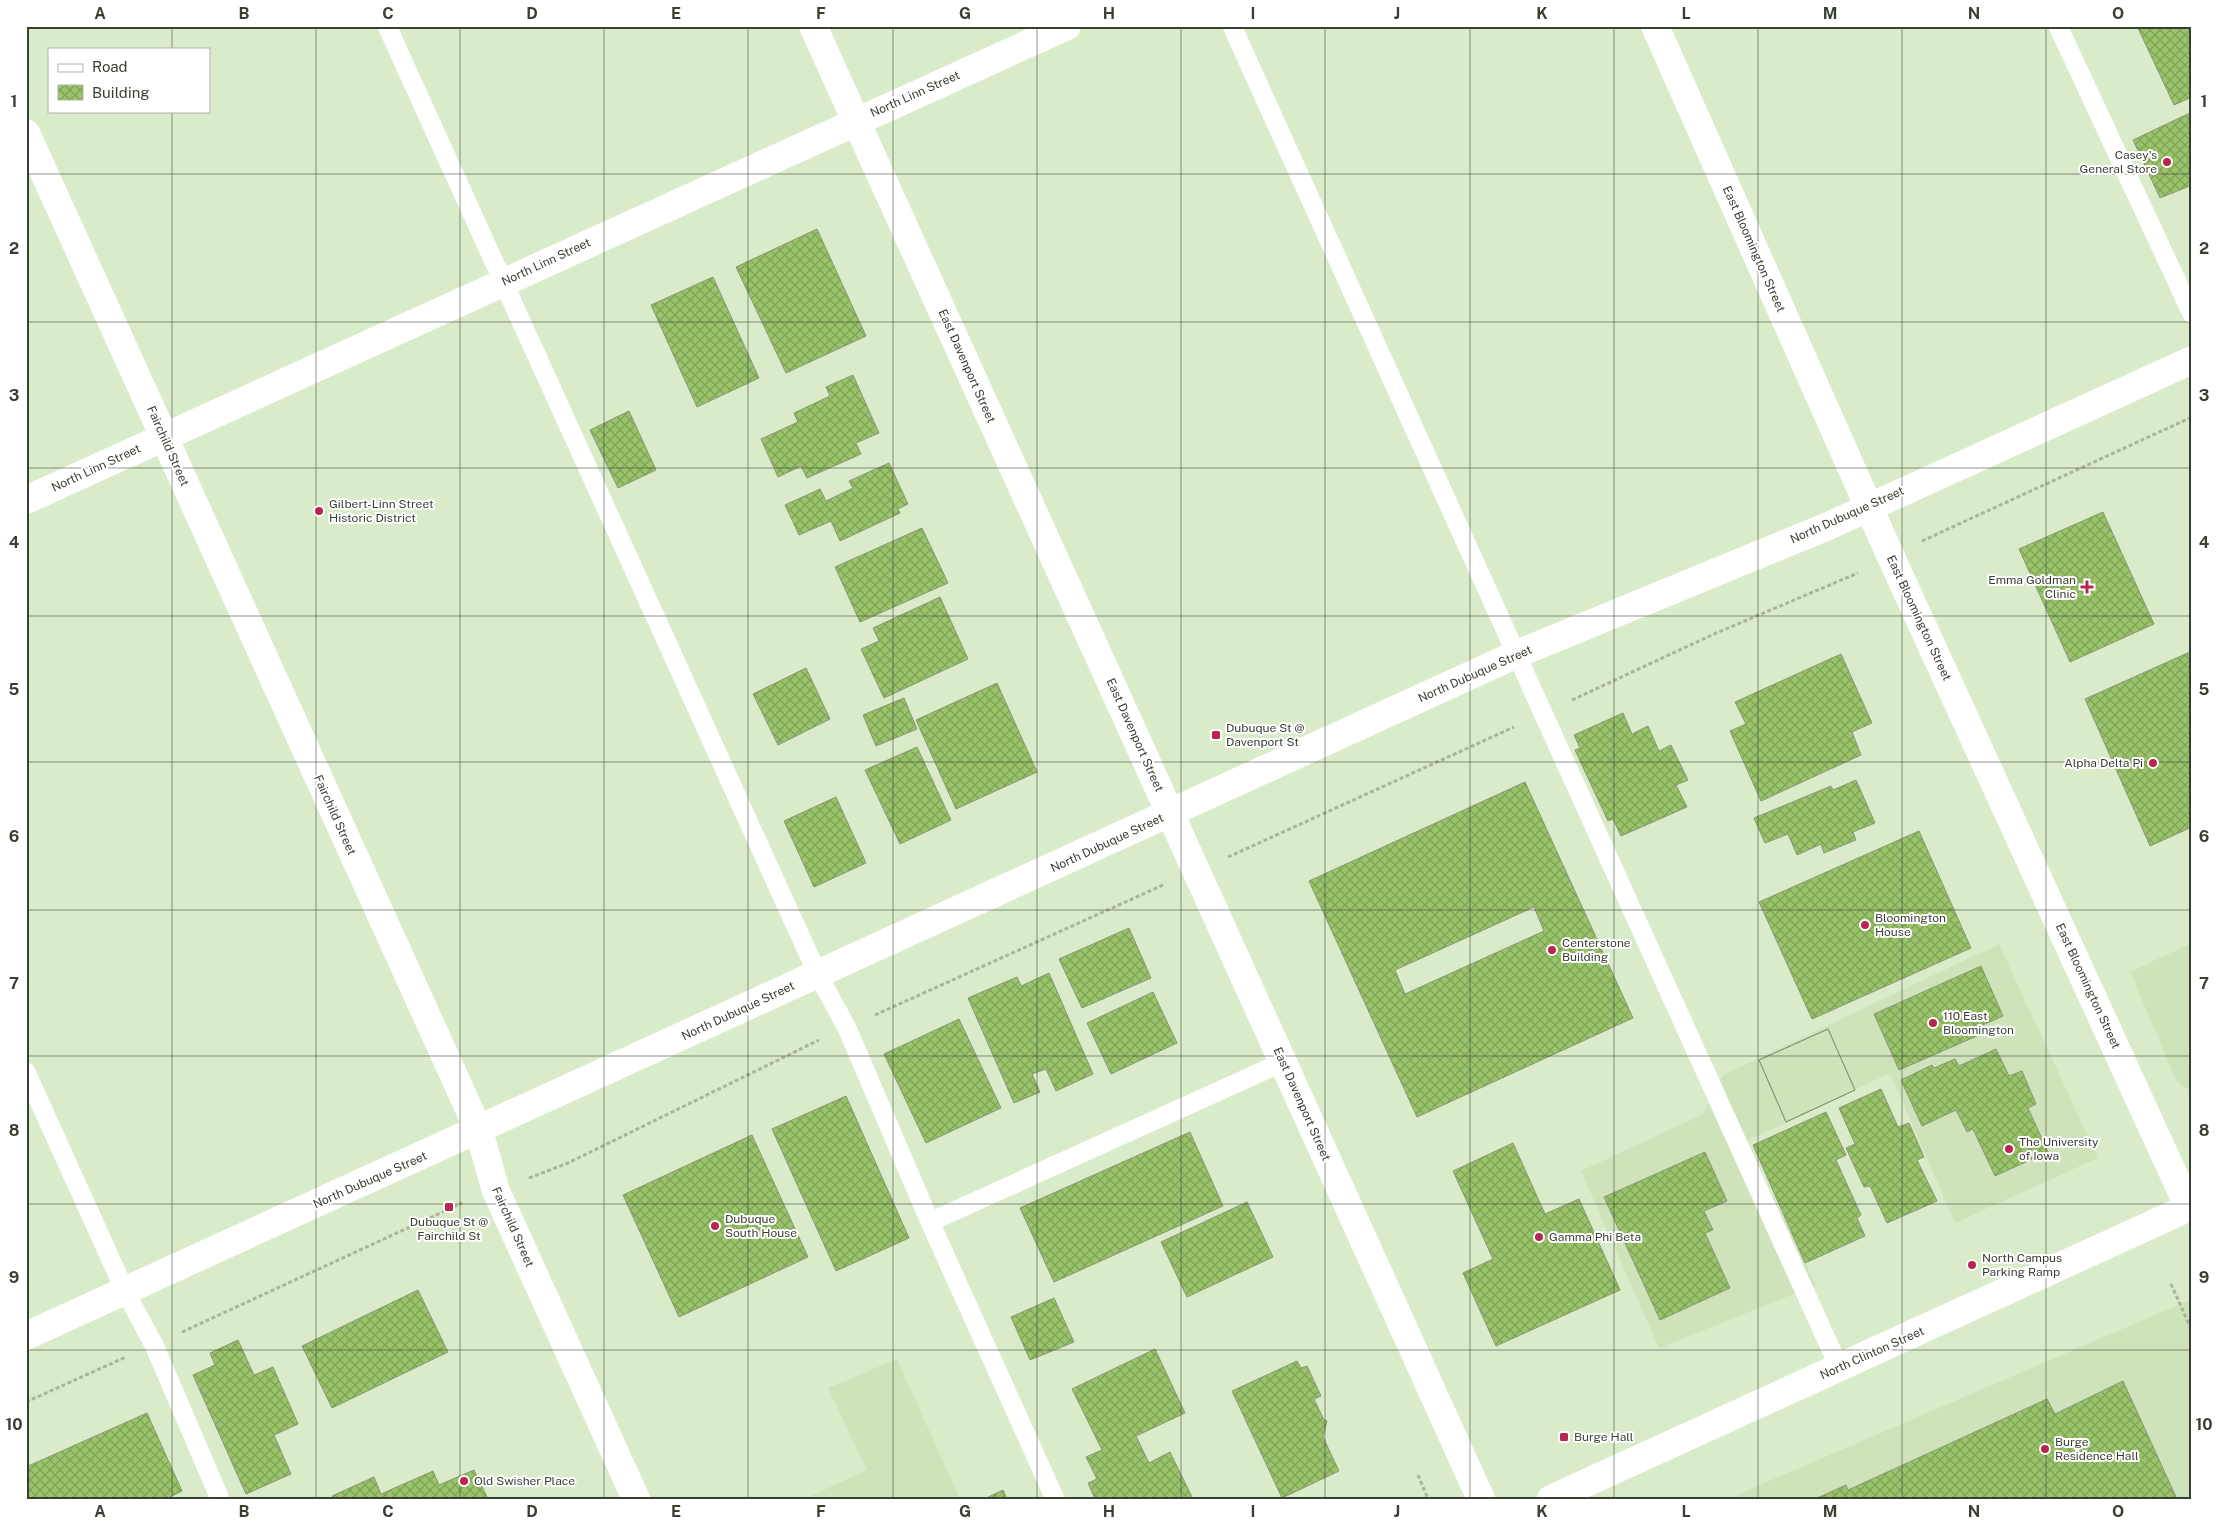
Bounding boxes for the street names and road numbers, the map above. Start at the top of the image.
street label: North Linn Street [868,68,962,120]
street label: East Bloomington Street [1720,184,1788,314]
street label: North Linn Street [499,235,593,289]
street label: East Davenport Street [936,307,999,425]
street label: Fairchild Street [144,404,192,488]
street label: North Linn Street [49,441,143,495]
street label: North Dubuque Street [1788,483,1906,546]
street label: East Bloomington Street [1884,553,1954,683]
street label: North Dubuque Street [1416,642,1534,705]
street label: East Davenport Street [1104,676,1167,794]
street label: Fairchild Street [311,773,359,857]
street label: North Dubuque Street [1048,811,1166,875]
street label: East Bloomington Street [2053,921,2123,1051]
street label: North Dubuque Street [679,979,797,1043]
street label: East Davenport Street [1271,1045,1334,1163]
street label: North Dubuque Street [311,1148,429,1211]
street label: Fairchild Street [489,1185,537,1269]
street label: North Clinton Street [1818,1324,1927,1382]

